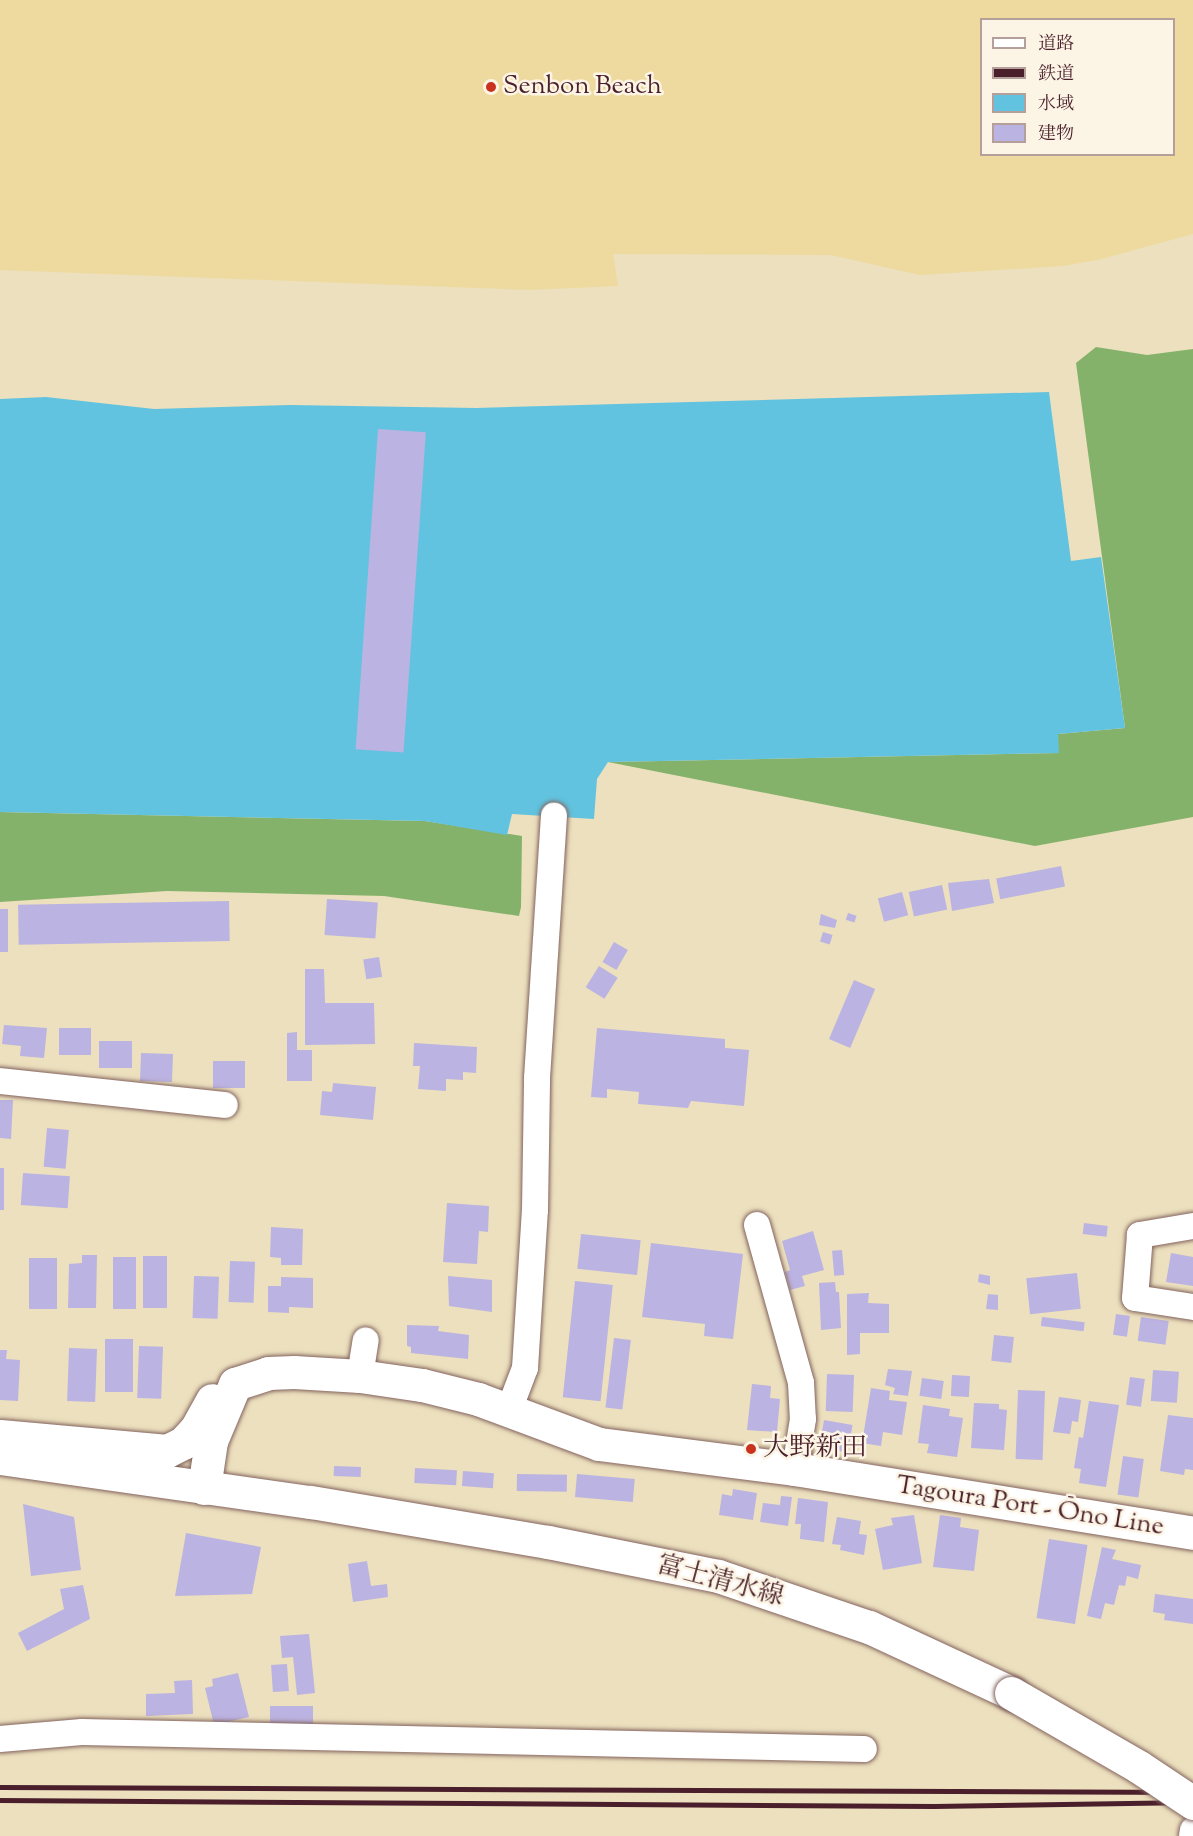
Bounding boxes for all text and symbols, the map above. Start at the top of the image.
legend [980,18,1175,156]
text: 道路 [1038,32,1074,58]
text: 鉄道 [1038,62,1074,88]
place label: Senbon Beach [503,71,662,103]
marker: Senbon Beach [484,80,498,94]
text: 水域 [1038,92,1074,118]
text: 建物 [1038,122,1074,148]
place label: 大野新田 [763,1433,867,1465]
marker: 大野新田 [744,1442,758,1456]
street label: Tagoura Port - Ōno Line [894,1470,1166,1544]
street label: 富士清水線 [653,1550,787,1614]

